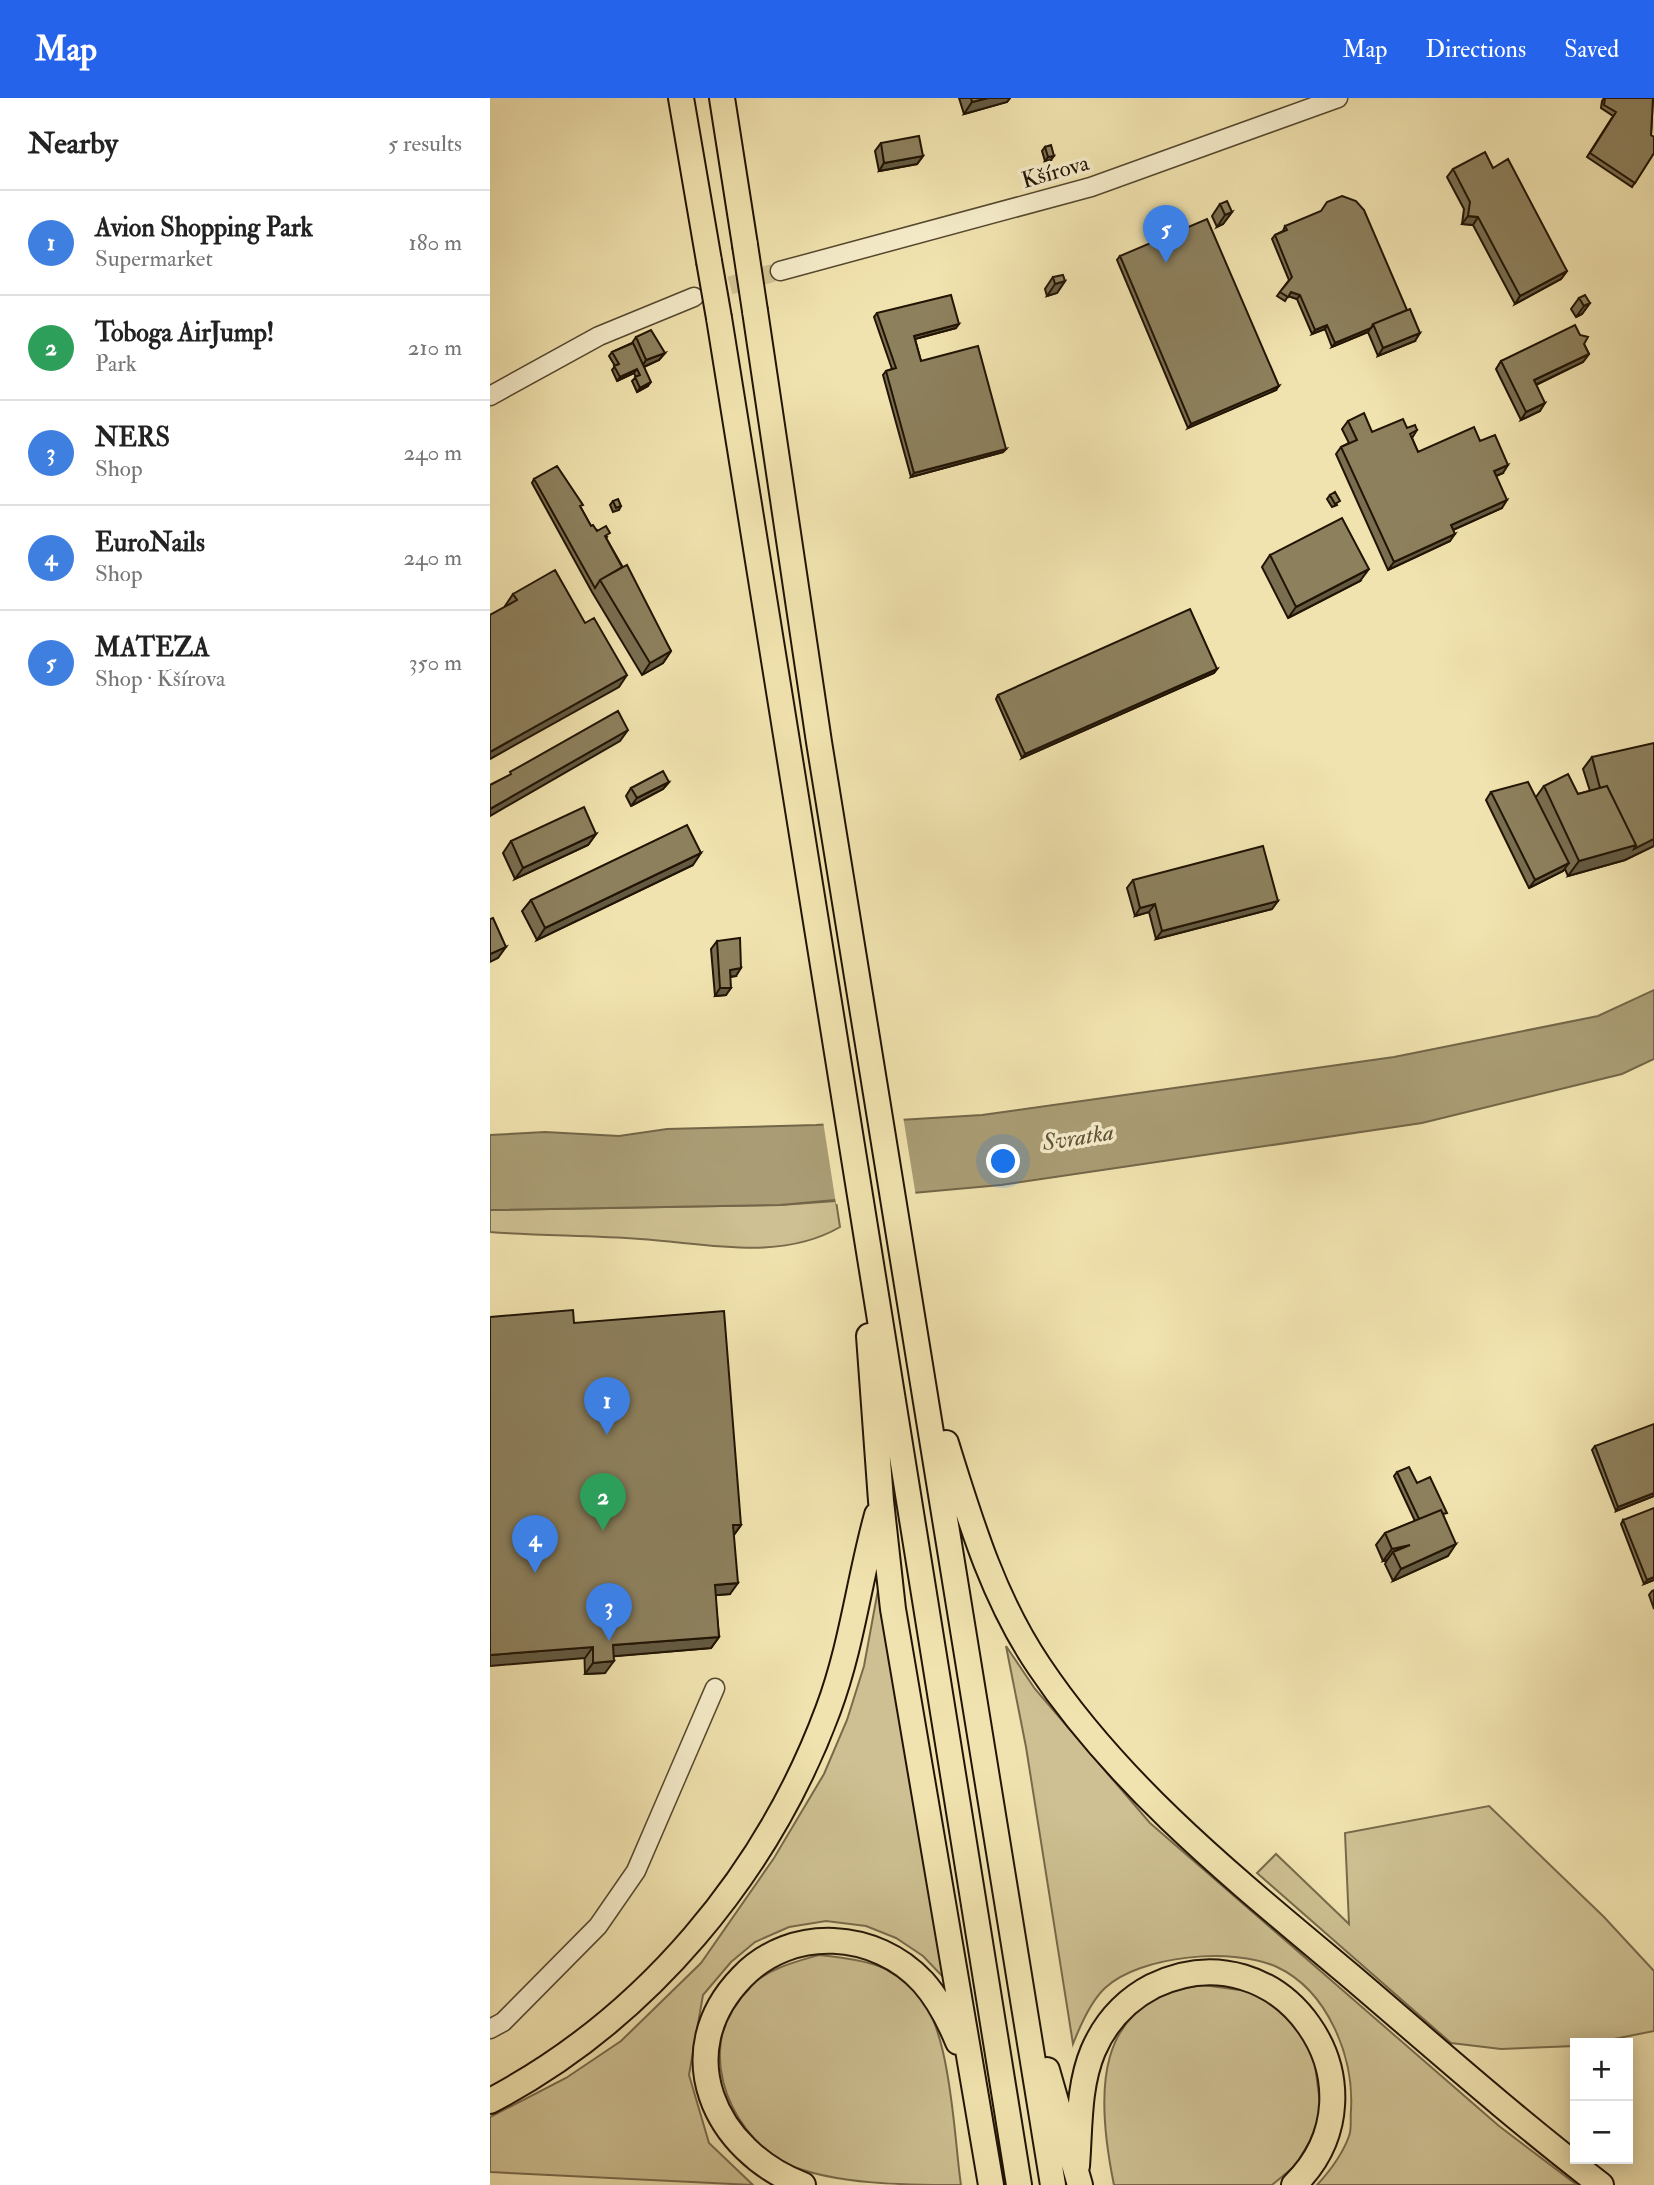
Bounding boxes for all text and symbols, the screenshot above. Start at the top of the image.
text: Map [35,29,97,70]
text: Map [1342,34,1387,65]
text: Directions [1425,34,1526,65]
text: Saved [1564,34,1619,65]
text: Nearby [28,125,118,162]
text: 5 results [388,129,462,158]
street label: Kšírova [1018,148,1093,195]
pin: 5 [1143,205,1189,263]
text: Avion Shopping Park [95,212,313,244]
text: 1 [47,228,55,257]
text: 180 m [409,228,462,257]
text: Supermarket [95,244,213,273]
text: Toboga AirJump! [95,317,274,349]
text: 2 [45,333,57,362]
text: 210 m [408,333,462,362]
text: Park [95,349,137,378]
text: NERS [95,422,170,454]
text: 3 [47,438,55,467]
text: 240 m [403,438,462,467]
text: Shop [95,454,143,483]
text: EuroNails [95,527,205,559]
text: 4 [45,543,57,572]
text: 240 m [403,543,462,572]
text: Shop [95,559,143,588]
text: MATEZA [95,632,210,664]
text: 5 [46,648,56,677]
text: 350 m [409,648,462,677]
text: Shop · Kšírova [95,664,225,693]
water label: Svratka [1039,1117,1116,1159]
your location [986,1144,1020,1178]
pin: 1 [584,1377,630,1435]
pin: 2 [580,1473,626,1531]
pin: 4 [512,1515,558,1573]
pin: 3 [586,1583,632,1641]
map controls [1570,2038,1633,2164]
button: + [1570,2038,1633,2101]
button: − [1570,2101,1633,2164]

